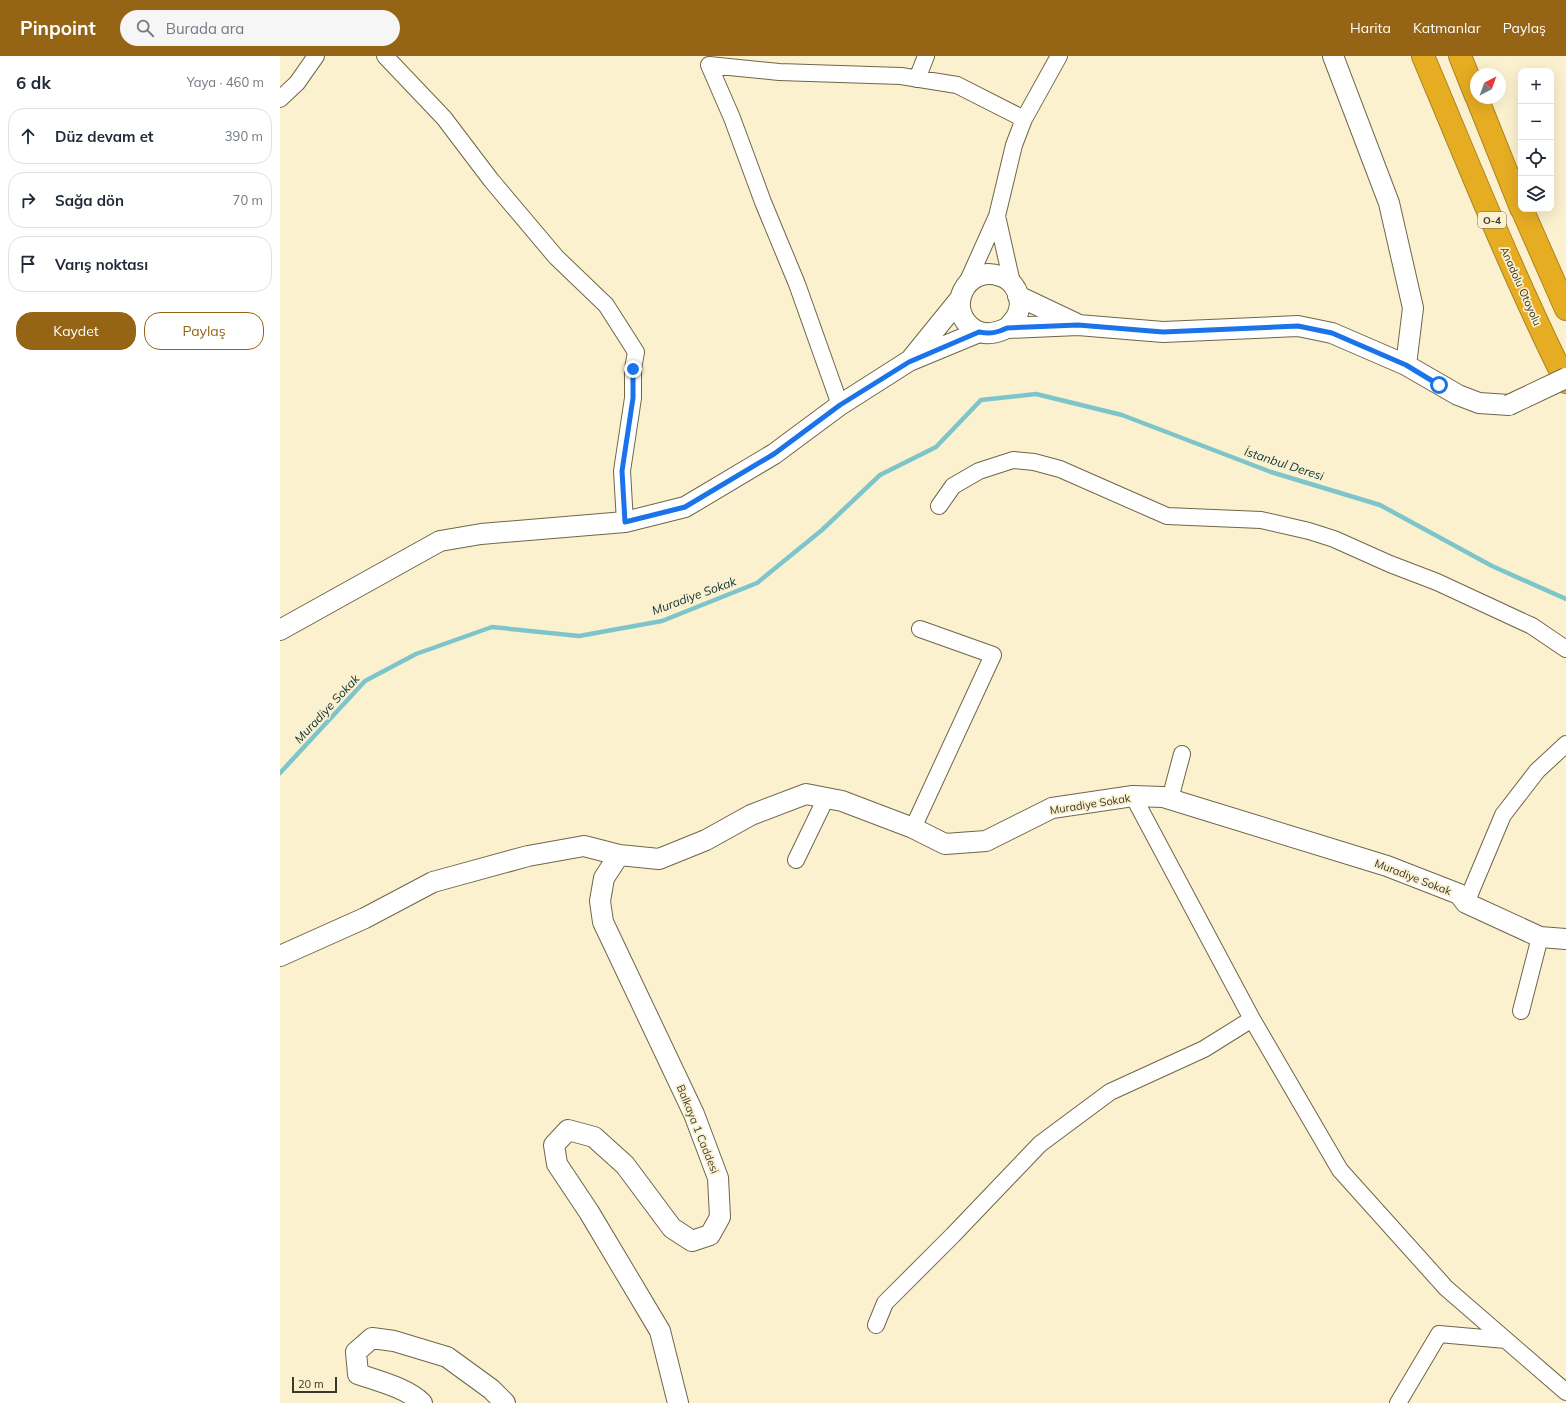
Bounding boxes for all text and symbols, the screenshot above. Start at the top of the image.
search box [120,10,400,46]
text: Pinpoint [20,16,96,40]
icon: search [134,17,156,39]
text: Burada ara [166,19,244,38]
text: Harita [1350,19,1391,37]
text: Katmanlar [1413,19,1481,37]
text: Paylaş [1503,19,1546,37]
north arrow [1470,68,1506,104]
map controls [1518,68,1554,212]
button: + [1518,68,1554,104]
text: 6 dk [16,72,51,93]
text: Yaya · 460 m [187,74,264,90]
button: − [1518,104,1554,140]
icon: ahead [17,125,39,147]
text: Düz devam et [55,127,154,146]
text: 390 m [225,128,263,144]
button: locate [1518,140,1554,176]
button: layers [1518,176,1554,212]
icon: right [17,189,39,211]
text: Sağa dön [55,191,124,210]
text: 70 m [233,192,263,208]
road number: O-4 [1478,212,1506,228]
street label: Anadolu Otoyolu [1497,244,1545,328]
icon: arrive [17,253,39,275]
text: Varış noktası [55,255,148,274]
button: Kaydet [16,312,136,350]
button: Paylaş [144,312,264,350]
route end [624,360,642,378]
route start [1430,376,1448,394]
water label: İstanbul Deresi [1243,444,1326,483]
water label: Muradiye Sokak [650,573,739,618]
water label: Muradiye Sokak [291,671,363,746]
street label: Muradiye Sokak [1049,791,1132,817]
street label: Muradiye Sokak [1373,856,1454,898]
street label: Balkaya 1 Caddesi [674,1082,722,1176]
scale bar [292,1375,337,1394]
text: 20 m [298,1377,324,1391]

